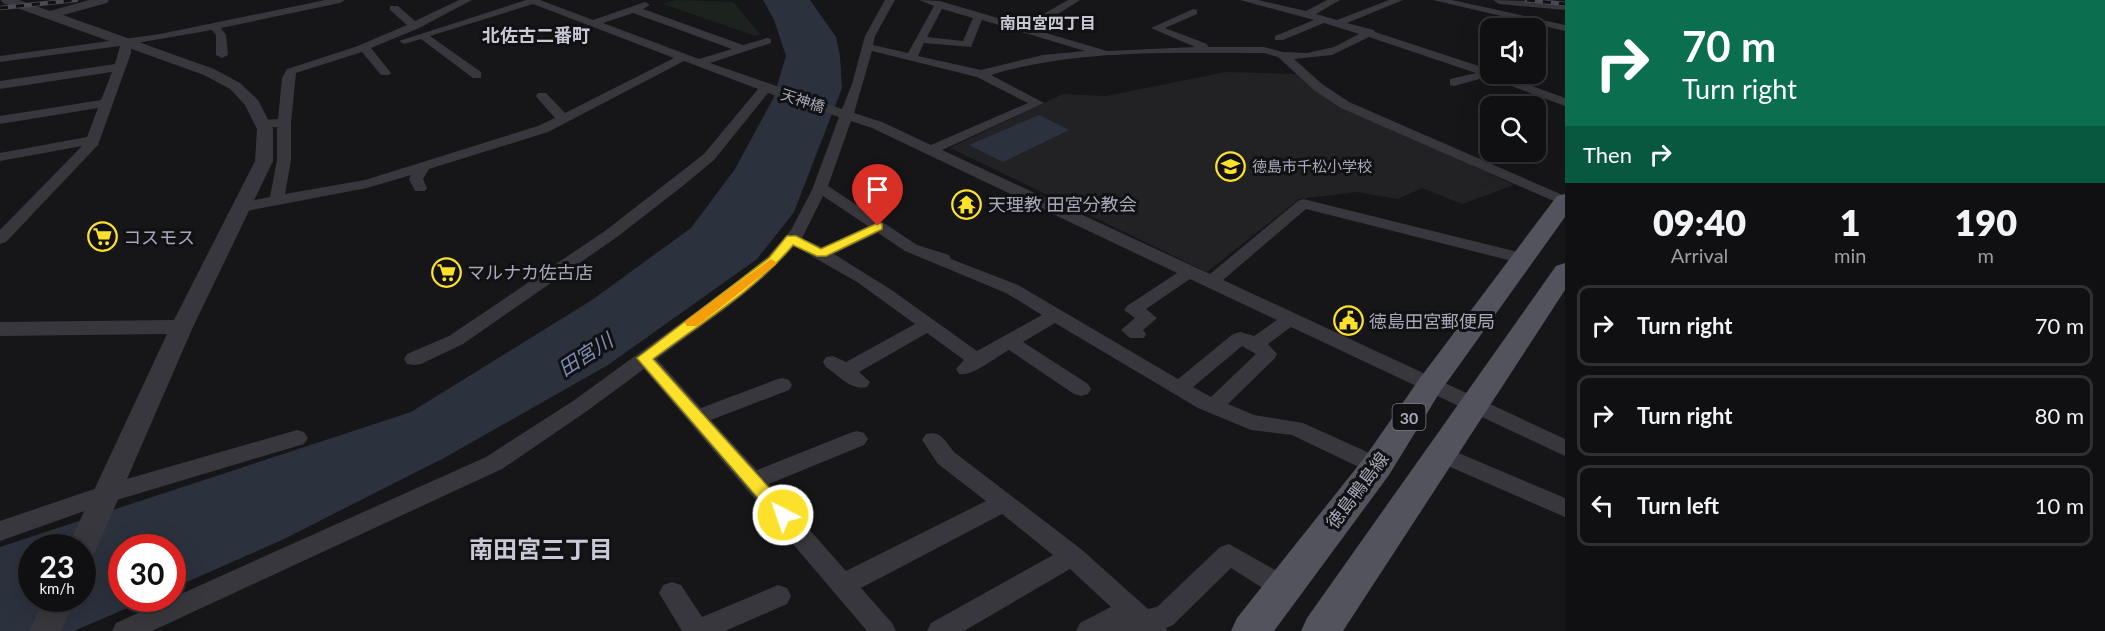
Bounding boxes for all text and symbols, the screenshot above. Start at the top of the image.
district label: 南田宮四丁目 [1000,13,1096,32]
map controls [1480,18,1546,162]
button: sound [1480,18,1546,84]
text: 70 m [1682,21,1776,71]
district label: 北佐古二番町 [482,24,590,46]
icon: right [1583,24,1661,102]
text: Turn right [1682,72,1797,105]
street label: 天神橋 [779,84,827,116]
button: search [1480,96,1546,162]
icon: right [1644,138,1677,171]
text: Then [1583,141,1632,168]
school or university icon: 徳島市千松小学校 [1215,150,1247,182]
place label: 徳島市千松小学校 [1252,157,1372,175]
pin [852,164,903,226]
icon: arrive [861,173,894,206]
temple icon: 天理教 田宮分教会 [951,188,983,220]
place label: 天理教 田宮分教会 [988,193,1137,215]
text: 09:40 [1653,200,1746,244]
text: 1 [1840,200,1861,244]
text: 190 [1954,200,2017,244]
supermarket icon: コスモス [86,221,118,253]
place label: コスモス [123,226,195,248]
text: Arrival [1671,243,1728,267]
text: min [1834,243,1866,267]
text: m [1977,243,1994,267]
supermarket icon: マルナカ佐古店 [430,256,462,288]
place label: マルナカ佐古店 [467,261,593,283]
public building icon: 徳島田宮郵便局 [1332,305,1364,337]
icon: right [1586,309,1619,342]
place label: 徳島田宮郵便局 [1369,310,1495,332]
text: Turn right [1637,312,1732,339]
text: 70 m [2035,312,2084,339]
water label: 田宮川 [553,327,618,380]
icon: right [1586,399,1619,432]
text: Turn right [1637,402,1732,429]
text: 80 m [2035,402,2084,429]
road number: 30 [1392,404,1426,430]
street label: 徳島鴨島線 [1321,447,1393,533]
position arrow [751,483,815,547]
icon: left [1586,489,1619,522]
text: Turn left [1637,492,1719,519]
text: 10 m [2035,492,2084,519]
speed limit sign: 30 [108,534,186,612]
district label: 南田宮三丁目 [469,534,613,563]
text: 23 [40,548,74,584]
text: km/h [39,579,75,597]

